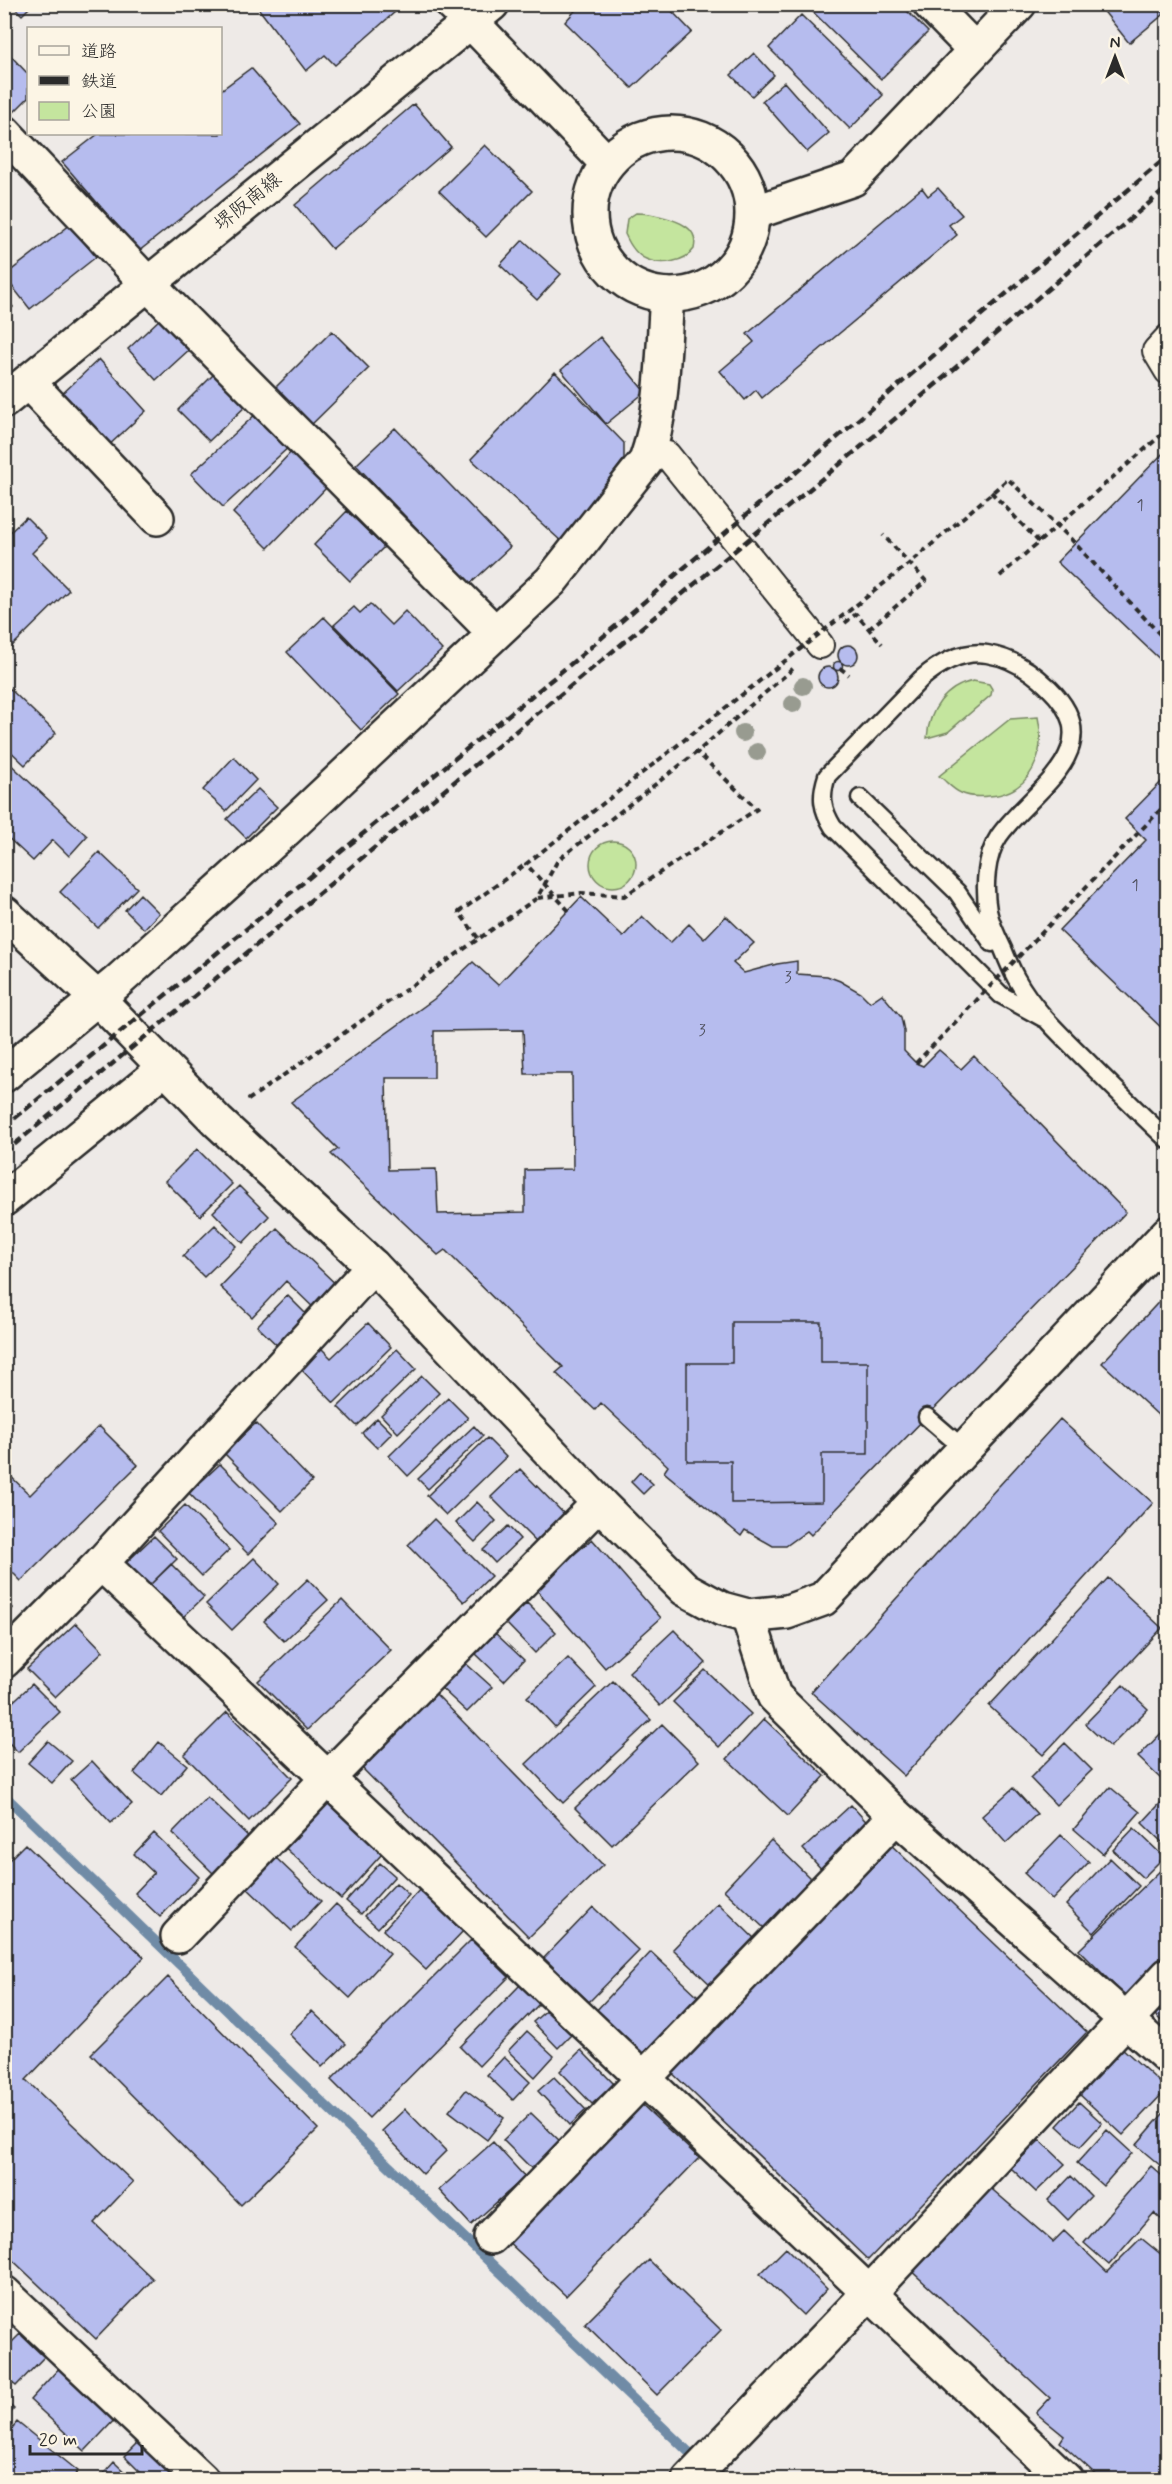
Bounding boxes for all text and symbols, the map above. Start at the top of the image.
legend [27,27,222,135]
north arrow [1085,27,1145,87]
text: N [1110,33,1120,54]
text: 道路 [81,40,117,64]
text: 鉄道 [81,70,117,94]
text: 公園 [81,100,117,124]
street label: 堺阪南線 [208,166,288,238]
house number: 1 [1136,495,1144,516]
house number: 1 [1131,875,1139,896]
house number: 3 [784,967,792,988]
house number: 3 [698,1020,706,1041]
scale bar [30,2418,142,2456]
text: 20 m [39,2428,77,2452]

